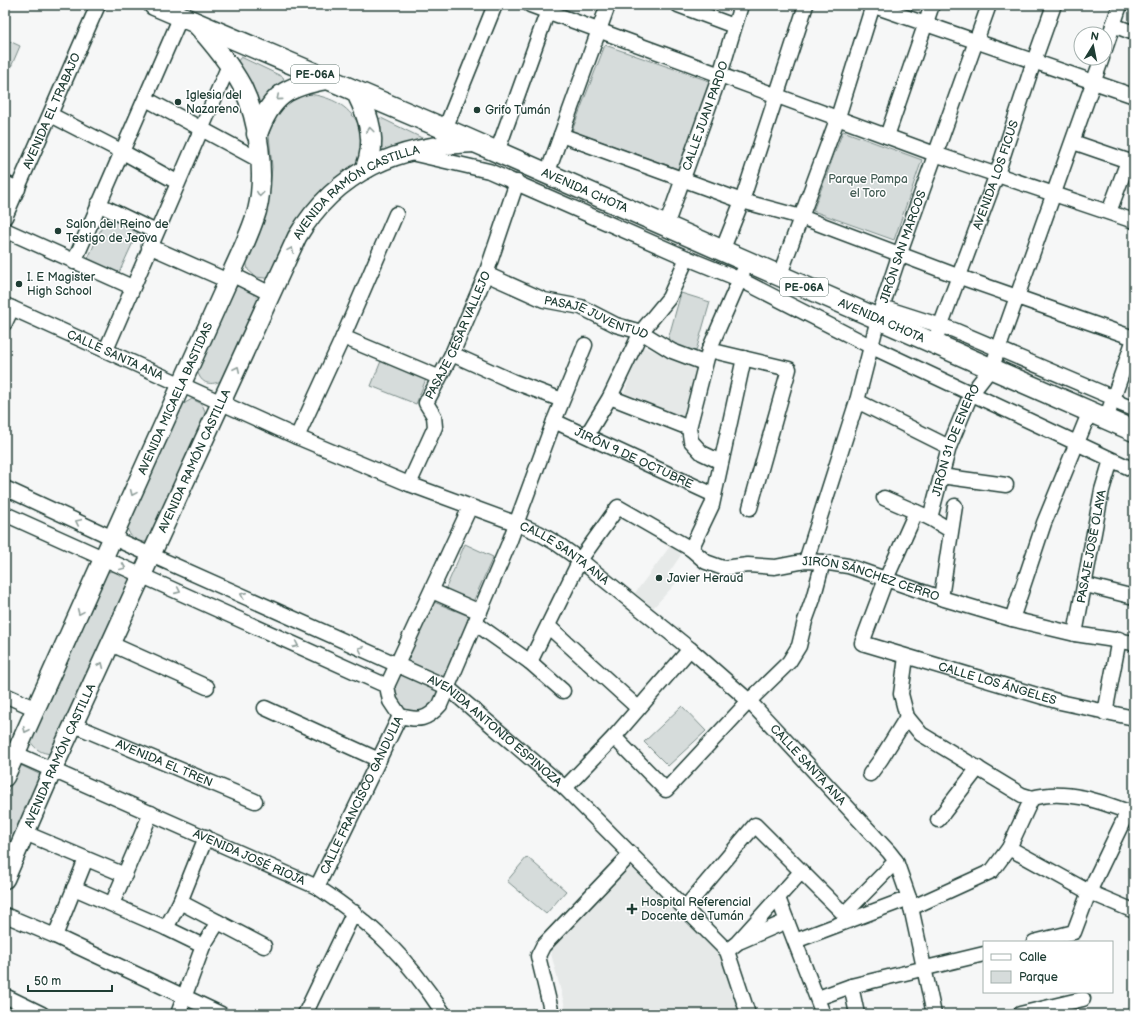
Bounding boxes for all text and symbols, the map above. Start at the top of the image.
north arrow [1073,26,1113,66]
text: N [1089,30,1100,44]
street label: AVENIDA EL TRABAJO [20,50,84,171]
street label: CALLE JUAN PARDO [679,59,731,173]
road number: PE-06A [291,65,339,83]
place label: Iglesia del Nazareno [186,88,242,117]
one-way arrow [276,93,283,100]
marker: Iglesia del Nazareno [173,97,183,107]
place label: Grifo Tumán [485,103,551,118]
marker: Grifo Tumán [472,105,482,115]
street label: AVENIDA LOS FICUS [969,118,1022,232]
one-way arrow [366,127,375,133]
street label: AVENIDA RAMÓN CASTILLA [290,142,421,242]
street label: AVENIDA CHOTA [539,165,631,216]
park label: Parque Pampa el Toro [828,172,908,201]
street label: JIRÓN SAN MARCOS [876,188,929,305]
one-way arrow [256,191,265,197]
place label: Salon del Reino de Testigo de Jeova [66,217,169,246]
marker: Salon del Reino de Testigo de Jeova [53,226,63,236]
one-way arrow [286,247,294,255]
street label: PASAJE CÉSAR VALLEJO [422,269,494,402]
place label: I. E Magister High School [27,270,96,299]
road number: PE-06A [780,278,828,296]
marker: I. E Magister High School [14,279,24,289]
street label: PASAJE JUVENTUD [543,293,652,342]
street label: AVENIDA CHOTA [836,295,928,346]
street label: AVENIDA MICAELA BASTIDAS [134,320,216,477]
street label: CALLE SANTA ANA [65,326,167,383]
one-way arrow [232,365,240,373]
street label: JIRÓN 31 DE ENERO [929,381,983,498]
street label: AVENIDA RAMÓN CASTILLA [155,386,234,535]
street label: JIRÓN 9 DE OCTUBRE [572,424,696,492]
street label: PASAJE JOSÉ OLAYA [1073,488,1109,604]
one-way arrow [130,489,138,497]
street label: CALLE SANTA ANA [518,518,613,588]
one-way arrow [74,519,82,527]
street label: JIRÓN SÁNCHEZ CERRO [801,552,941,604]
one-way arrow [119,563,126,571]
place label: Javier Heraud [667,571,744,586]
marker: Javier Heraud [654,573,664,583]
one-way arrow [173,586,181,594]
one-way arrow [239,592,247,600]
one-way arrow [77,608,85,615]
one-way arrow [292,640,299,648]
one-way arrow [358,646,366,654]
street label: CALLE LOS ÁNGELES [936,659,1058,708]
one-way arrow [96,662,104,669]
street label: AVENIDA ANTONIO ESPINOZA [425,672,566,790]
street label: AVENIDA RAMÓN CASTILLA [21,681,99,830]
street label: CALLE FRANCISCO GANDULIA [317,713,407,877]
street label: CALLE SANTA ANA [767,721,850,809]
one-way arrow [23,726,31,734]
street label: AVENIDA EL TREN [114,736,215,790]
street label: AVENIDA JOSÉ RIOJA [191,826,308,889]
place label: Hospital Referencial Docente de Tumán [641,895,751,924]
marker: Hospital Referencial Docente de Tumán [626,903,638,915]
legend [983,941,1113,993]
text: Calle [1019,950,1047,965]
scale bar [28,967,112,993]
text: Parque [1019,970,1058,985]
text: 50 m [34,974,61,989]

